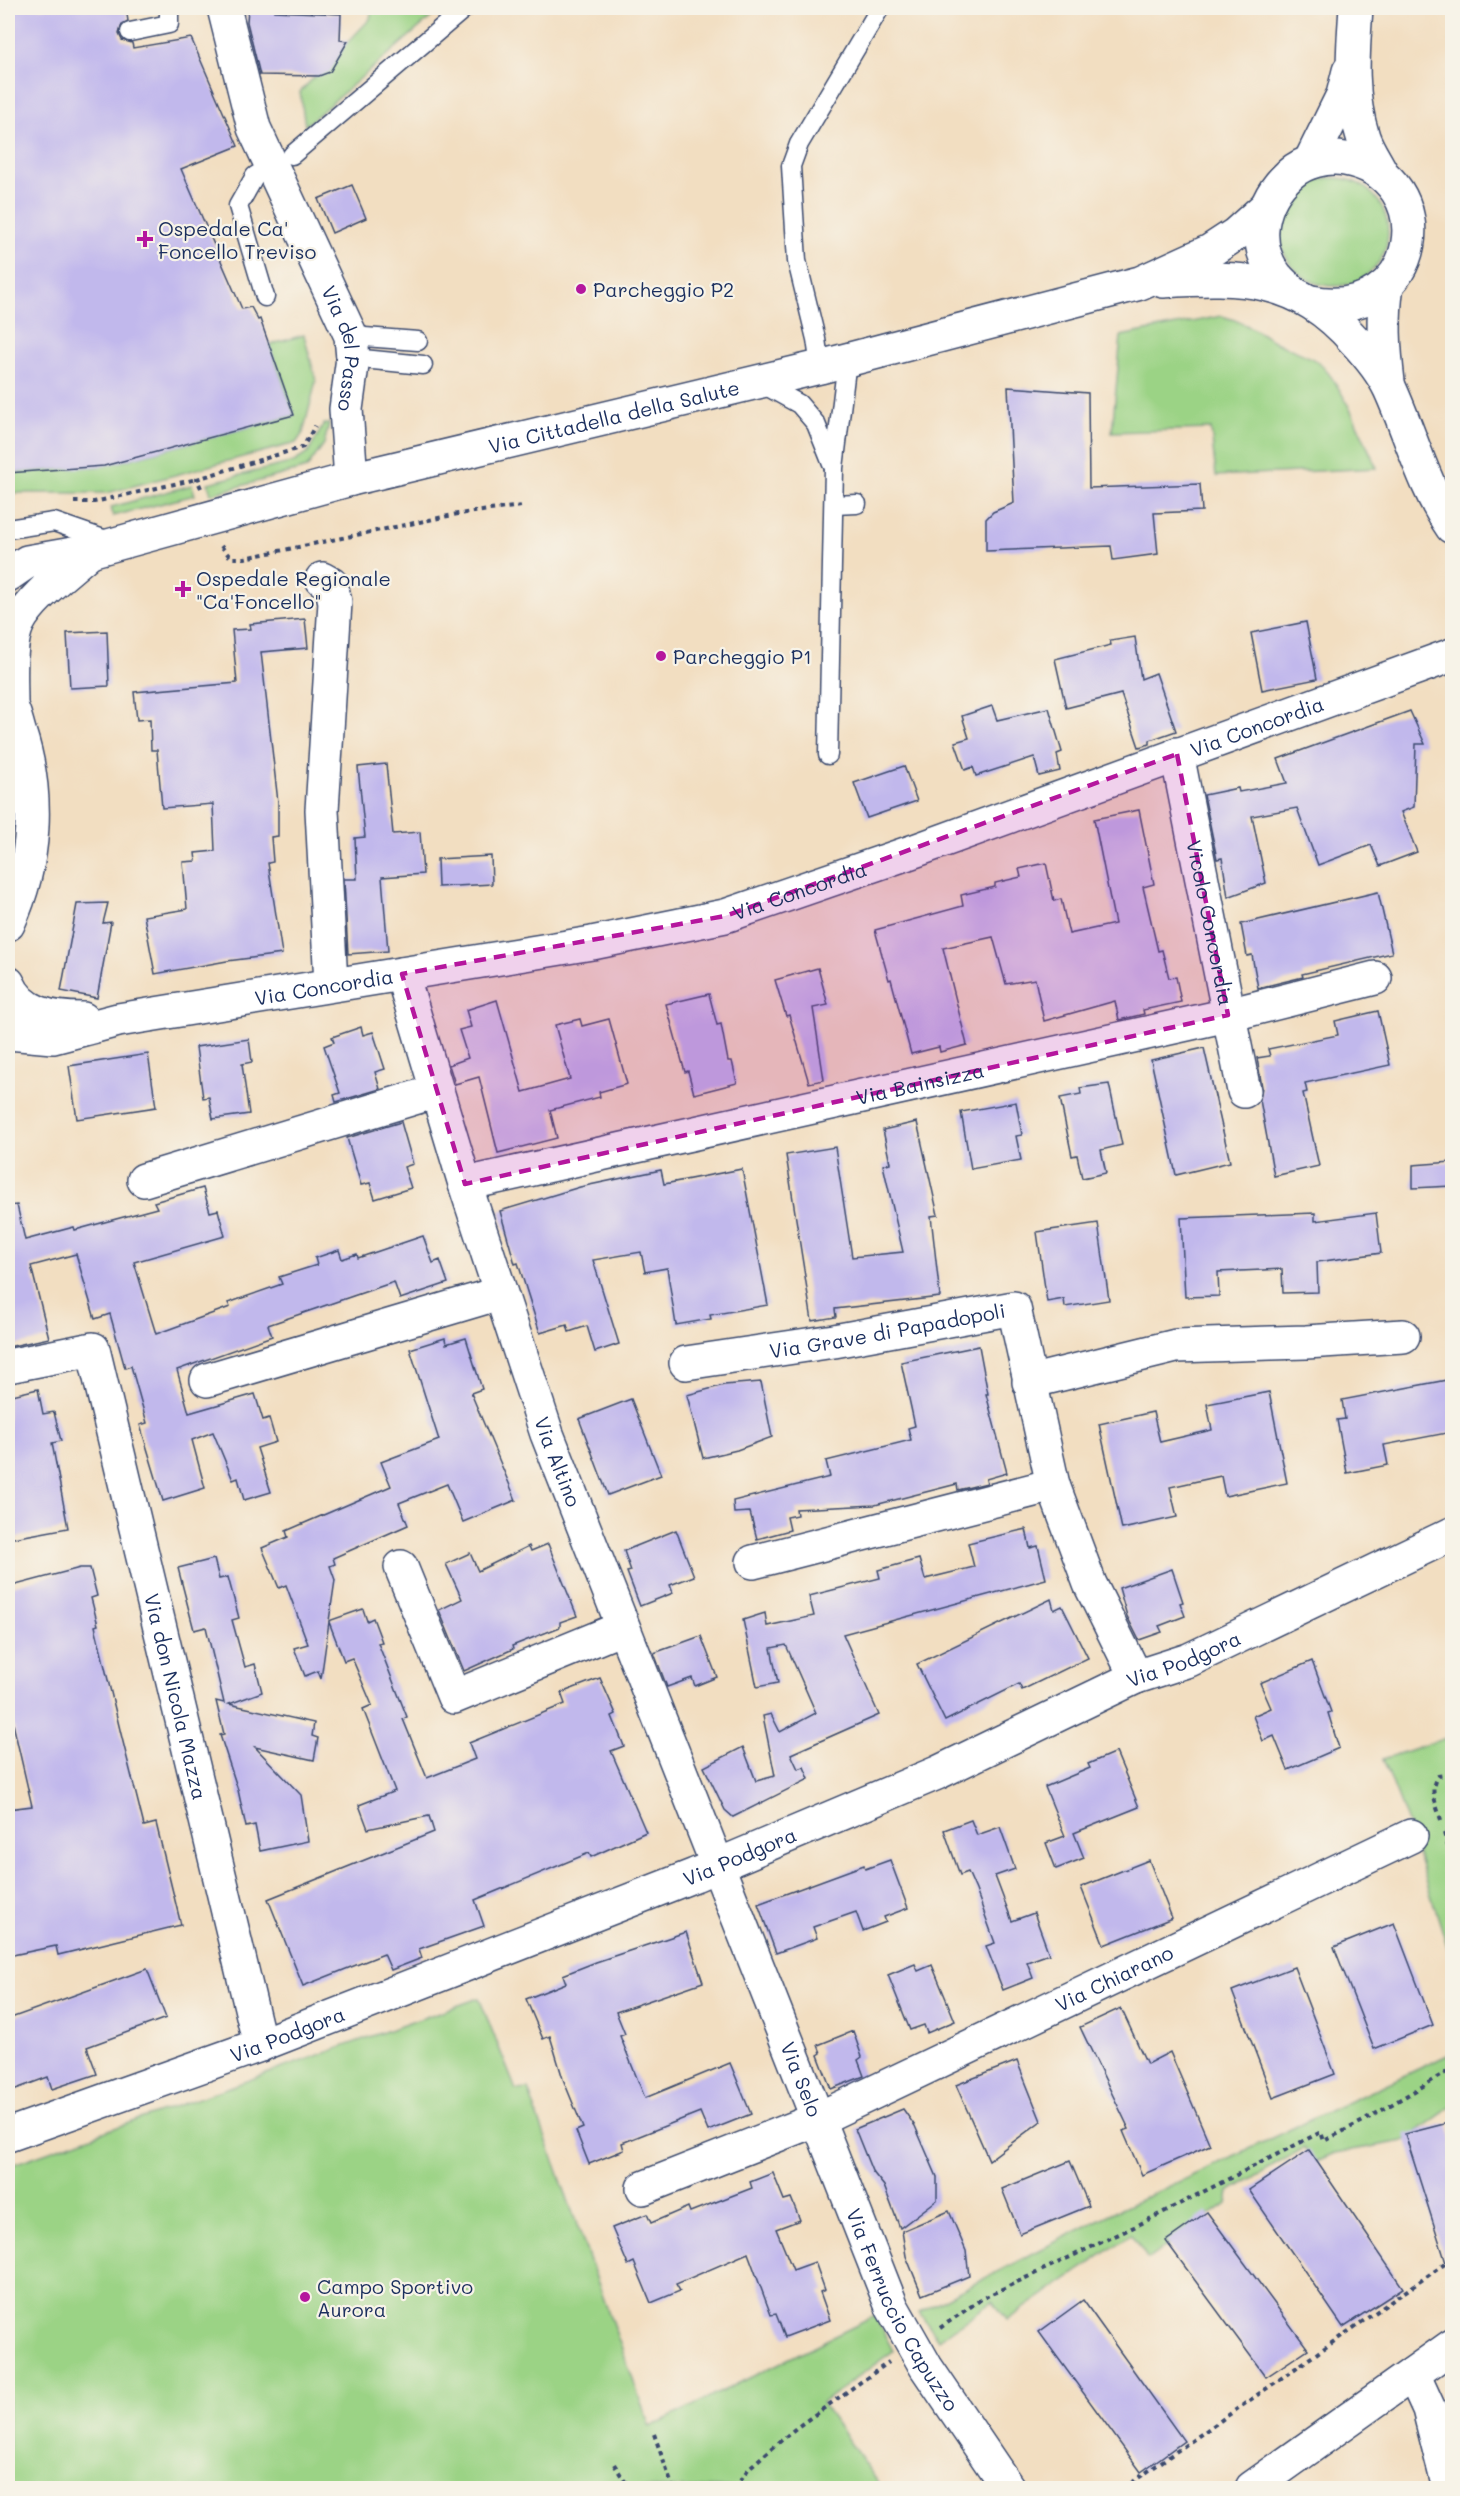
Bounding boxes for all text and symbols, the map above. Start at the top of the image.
place label: Ospedale Ca' Foncello Treviso [158,215,317,264]
marker: Ospedale Ca' Foncello Treviso [136,230,154,248]
place label: Parcheggio P2 [593,276,734,302]
street label: Via del Passo [316,281,366,413]
marker: Parcheggio P2 [574,282,588,296]
street label: Via Cittadella della Salute [486,374,742,459]
place label: Ospedale Regionale "Ca'Foncello" [196,565,391,614]
marker: Ospedale Regionale "Ca'Foncello" [174,580,192,598]
place label: Parcheggio P1 [673,643,812,669]
marker: Parcheggio P1 [654,649,668,663]
street label: Via Concordia [1187,690,1327,762]
street label: Vicolo Concordia [1181,838,1240,1008]
street label: Via Concordia [729,855,870,925]
street label: Via Concordia [253,962,395,1011]
street label: Via Bainsizza [853,1056,987,1110]
street label: Via Grave di Papadopoli [768,1297,1008,1363]
street label: Via Altino [529,1413,587,1510]
street label: Via don Nicola Mazza [139,1591,214,1802]
street label: Via Podgora [1122,1624,1245,1693]
street label: Via Podgora [679,1821,800,1891]
street label: Via Chiarano [1051,1939,1177,2017]
street label: Via Podgora [227,2000,348,2068]
street label: Via Selo [775,2038,828,2120]
street label: Via Ferruccio Capuzzo [841,2204,965,2416]
place label: Campo Sportivo Aurora [317,2273,473,2322]
marker: Campo Sportivo Aurora [298,2290,312,2304]

